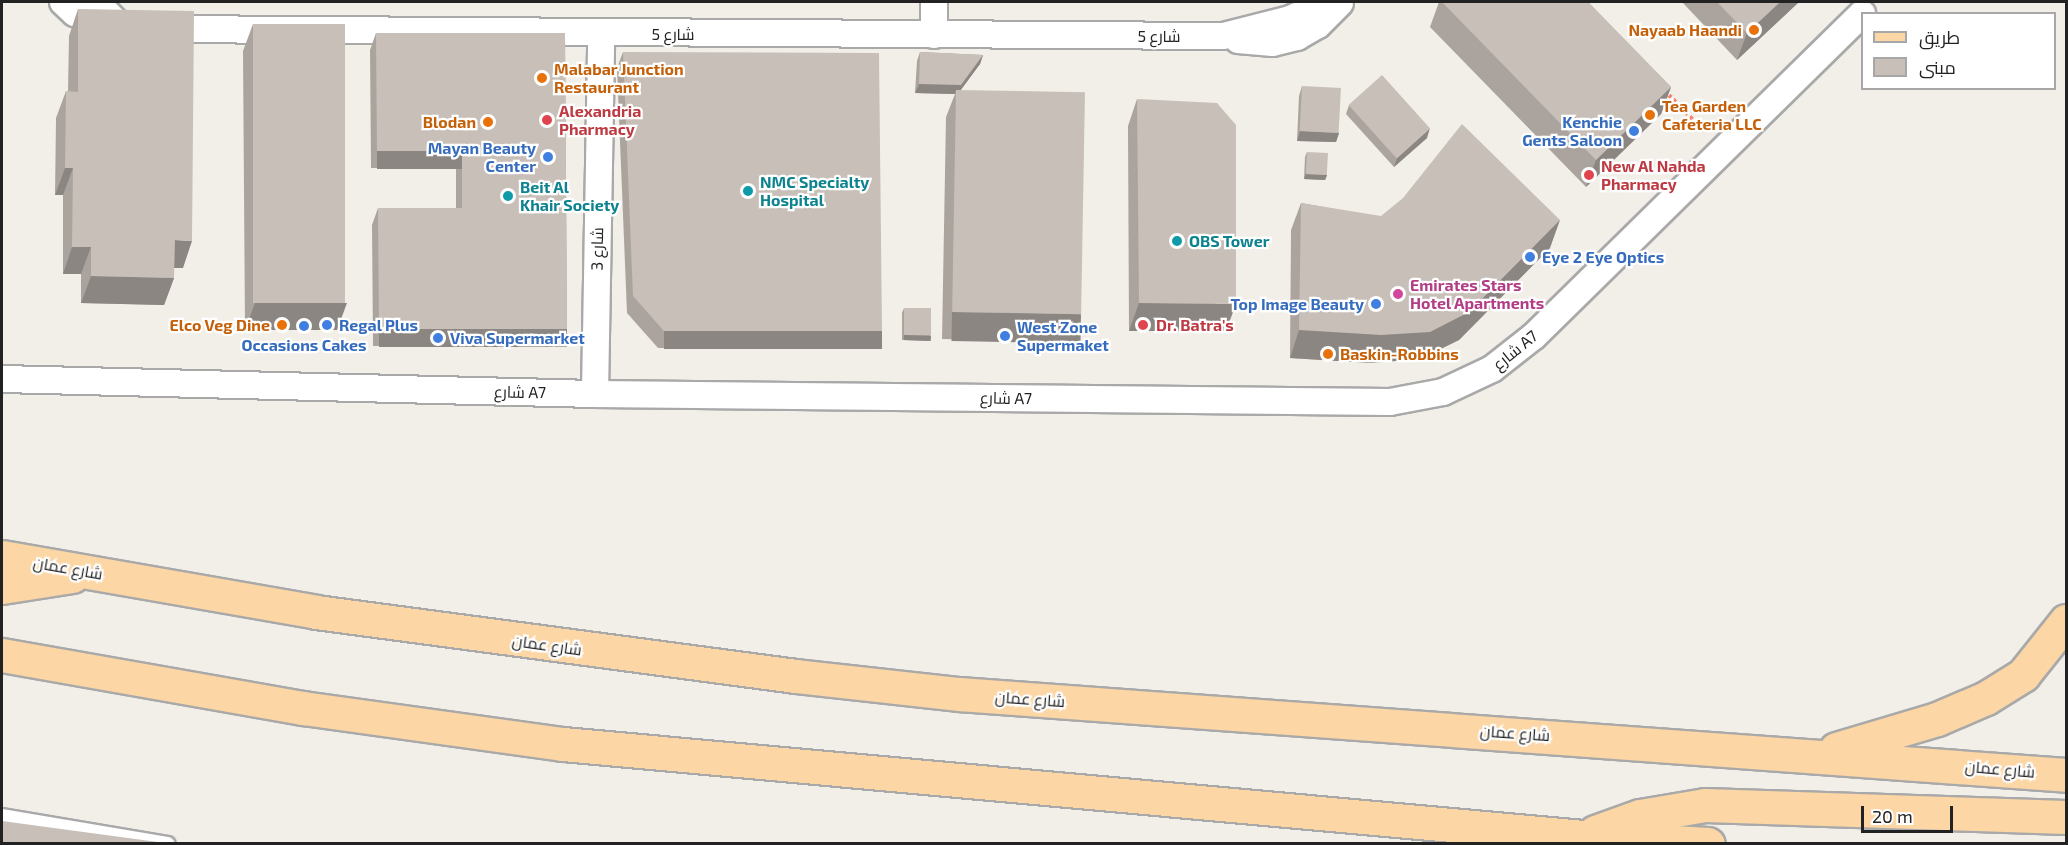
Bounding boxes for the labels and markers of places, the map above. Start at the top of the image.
place label: Nayaab Haandi [1628,20,1742,40]
marker: Nayaab Haandi [1747,23,1761,37]
place label: Malabar Junction Restaurant [554,59,684,97]
marker: Malabar Junction Restaurant [535,71,549,85]
place label: Tea Garden Cafeteria LLC [1662,96,1762,134]
place label: Alexandria Pharmacy [559,101,641,139]
marker: Tea Garden Cafeteria LLC [1643,108,1657,122]
place label: Blodan [423,112,476,132]
place label: Kenchie Gents Saloon [1522,112,1622,150]
marker: Alexandria Pharmacy [540,113,554,127]
marker: Blodan [481,115,495,129]
marker: Kenchie Gents Saloon [1627,124,1641,138]
place label: Mayan Beauty Center [428,138,536,176]
marker: Mayan Beauty Center [541,150,555,164]
place label: New Al Nahda Pharmacy [1601,156,1707,194]
marker: New Al Nahda Pharmacy [1582,168,1596,182]
place label: NMC Specialty Hospital [760,172,869,210]
place label: Beit Al Khair Society [520,177,620,215]
marker: NMC Specialty Hospital [741,184,755,198]
marker: Beit Al Khair Society [501,189,515,203]
place label: OBS Tower [1189,231,1270,251]
marker: OBS Tower [1170,234,1184,248]
place label: Eye 2 Eye Optics [1542,247,1664,267]
marker: Eye 2 Eye Optics [1523,250,1537,264]
place label: Emirates Stars Hotel Apartments [1410,275,1545,313]
marker: Emirates Stars Hotel Apartments [1391,287,1405,301]
place label: Top Image Beauty [1230,294,1364,314]
marker: Top Image Beauty [1369,297,1383,311]
place label: Elco Veg Dine [169,315,270,335]
place label: Regal Plus [339,315,418,335]
place label: Dr. Batra's [1156,315,1234,335]
marker: Dr. Batra's [1134,316,1152,334]
place label: West Zone Supermaket [1017,317,1109,355]
marker: Elco Veg Dine [275,318,289,332]
marker: Regal Plus [320,318,334,332]
marker: Occasions Cakes [297,319,311,333]
place label: Viva Supermarket [450,328,585,348]
marker: West Zone Supermaket [998,329,1012,343]
marker: Viva Supermarket [431,331,445,345]
place label: Occasions Cakes [242,335,366,355]
place label: Baskin-Robbins [1340,344,1459,364]
marker: Baskin-Robbins [1321,347,1335,361]

